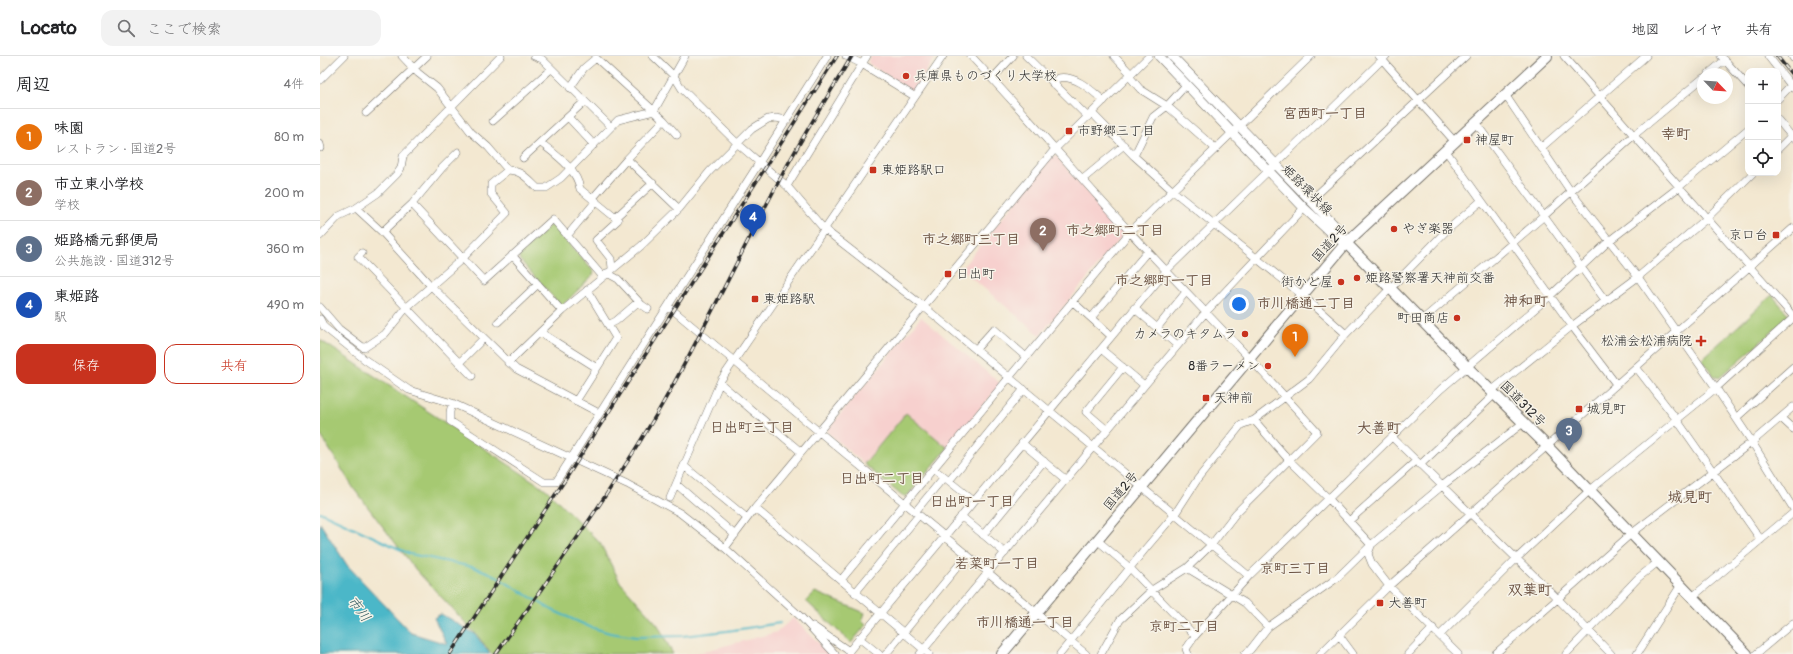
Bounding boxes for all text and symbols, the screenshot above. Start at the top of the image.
search box [101,10,381,46]
text: Locato [20,16,77,40]
icon: search [115,17,137,39]
text: ここで検索 [147,20,222,39]
text: 地図 [1632,21,1660,38]
text: レイヤ [1682,21,1723,38]
text: 共有 [1745,21,1773,38]
place label: 兵庫県ものづくり大学校 [914,68,1057,84]
north arrow [1697,68,1733,104]
map controls [1745,68,1781,176]
button: + [1745,68,1781,104]
marker: 兵庫県ものづくり大学校 [901,71,911,81]
text: 周辺 [16,74,50,95]
text: 4件 [283,76,304,92]
button: − [1745,104,1781,140]
district label: 宮西町一丁目 [1283,105,1367,122]
text: 味園 [54,119,84,138]
place label: 市野郷三丁目 [1077,123,1155,139]
district label: 幸町 [1661,125,1691,144]
marker: 市野郷三丁目 [1064,126,1074,136]
text: 1 [26,129,32,145]
text: 80 m [274,129,304,145]
place label: 神屋町 [1475,132,1514,148]
marker: 神屋町 [1462,135,1472,145]
button: locate [1745,140,1781,176]
text: レストラン · 国道2号 [54,141,176,157]
street label: 姫路環状線 [1278,161,1336,219]
place label: 東姫路駅口 [881,162,946,178]
marker: 東姫路駅口 [868,165,878,175]
text: 市立東小学校 [54,175,144,194]
text: 2 [25,185,33,201]
text: 200 m [265,185,304,201]
text: 学校 [54,197,80,213]
pin: 4 [740,204,766,237]
pin: 2 [1030,218,1056,251]
street label: 国道2号 [1309,220,1351,266]
place label: やぎ楽器 [1402,221,1454,237]
district label: 市之郷町二丁目 [1066,222,1164,239]
marker: やぎ楽器 [1389,224,1399,234]
place label: 京口台 [1729,227,1768,243]
marker: 京口台 [1771,230,1781,240]
text: 姫路橋元郵便局 [54,231,159,250]
district label: 市之郷町三丁目 [922,231,1020,248]
text: 3 [25,241,33,257]
text: 360 m [266,241,304,257]
text: 公共施設 · 国道312号 [54,253,174,269]
place label: 日出町 [956,266,995,282]
marker: 日出町 [943,269,953,279]
place label: 姫路警察署天神前交番 [1365,270,1495,286]
district label: 市之郷町一丁目 [1115,272,1213,289]
marker: 姫路警察署天神前交番 [1352,273,1362,283]
place label: 街かど屋 [1281,274,1333,290]
marker: 街かど屋 [1336,277,1346,287]
text: 東姫路 [54,287,99,306]
place label: 東姫路駅 [763,291,815,307]
district label: 神和町 [1503,292,1549,311]
marker: 東姫路駅 [750,294,760,304]
your location [1229,294,1249,314]
district label: 市川橋通二丁目 [1257,295,1355,312]
text: 4 [25,297,33,313]
text: 490 m [267,297,304,313]
text: 駅 [54,309,67,325]
place label: 町田商店 [1397,310,1449,326]
marker: 町田商店 [1452,313,1462,323]
pin: 1 [1282,324,1308,357]
place label: カメラのキタムラ [1133,326,1237,342]
marker: カメラのキタムラ [1240,329,1250,339]
place label: 松浦会松浦病院 [1601,333,1692,349]
marker: 松浦会松浦病院 [1695,335,1707,347]
button: 保存 [16,344,156,384]
button: 共有 [164,344,304,384]
place label: 8番ラーメン [1188,358,1260,374]
marker: 8番ラーメン [1263,361,1273,371]
street label: 国道312号 [1497,378,1549,430]
place label: 天神前 [1214,390,1253,406]
marker: 天神前 [1201,393,1211,403]
place label: 城見町 [1587,401,1626,417]
marker: 城見町 [1574,404,1584,414]
pin: 3 [1556,418,1582,451]
district label: 日出町三丁目 [710,419,794,436]
district label: 大善町 [1356,419,1402,438]
street label: 国道2号 [1100,468,1142,514]
district label: 日出町二丁目 [840,470,924,487]
district label: 城見町 [1667,488,1713,507]
district label: 日出町一丁目 [930,493,1014,510]
district label: 若菜町一丁目 [955,555,1039,572]
district label: 京町三丁目 [1260,560,1330,577]
district label: 双葉町 [1507,581,1553,600]
water label: 市川 [344,593,374,625]
place label: 大善町 [1388,595,1427,611]
marker: 大善町 [1375,598,1385,608]
district label: 市川橋通一丁目 [976,614,1074,631]
district label: 京町二丁目 [1149,618,1219,635]

